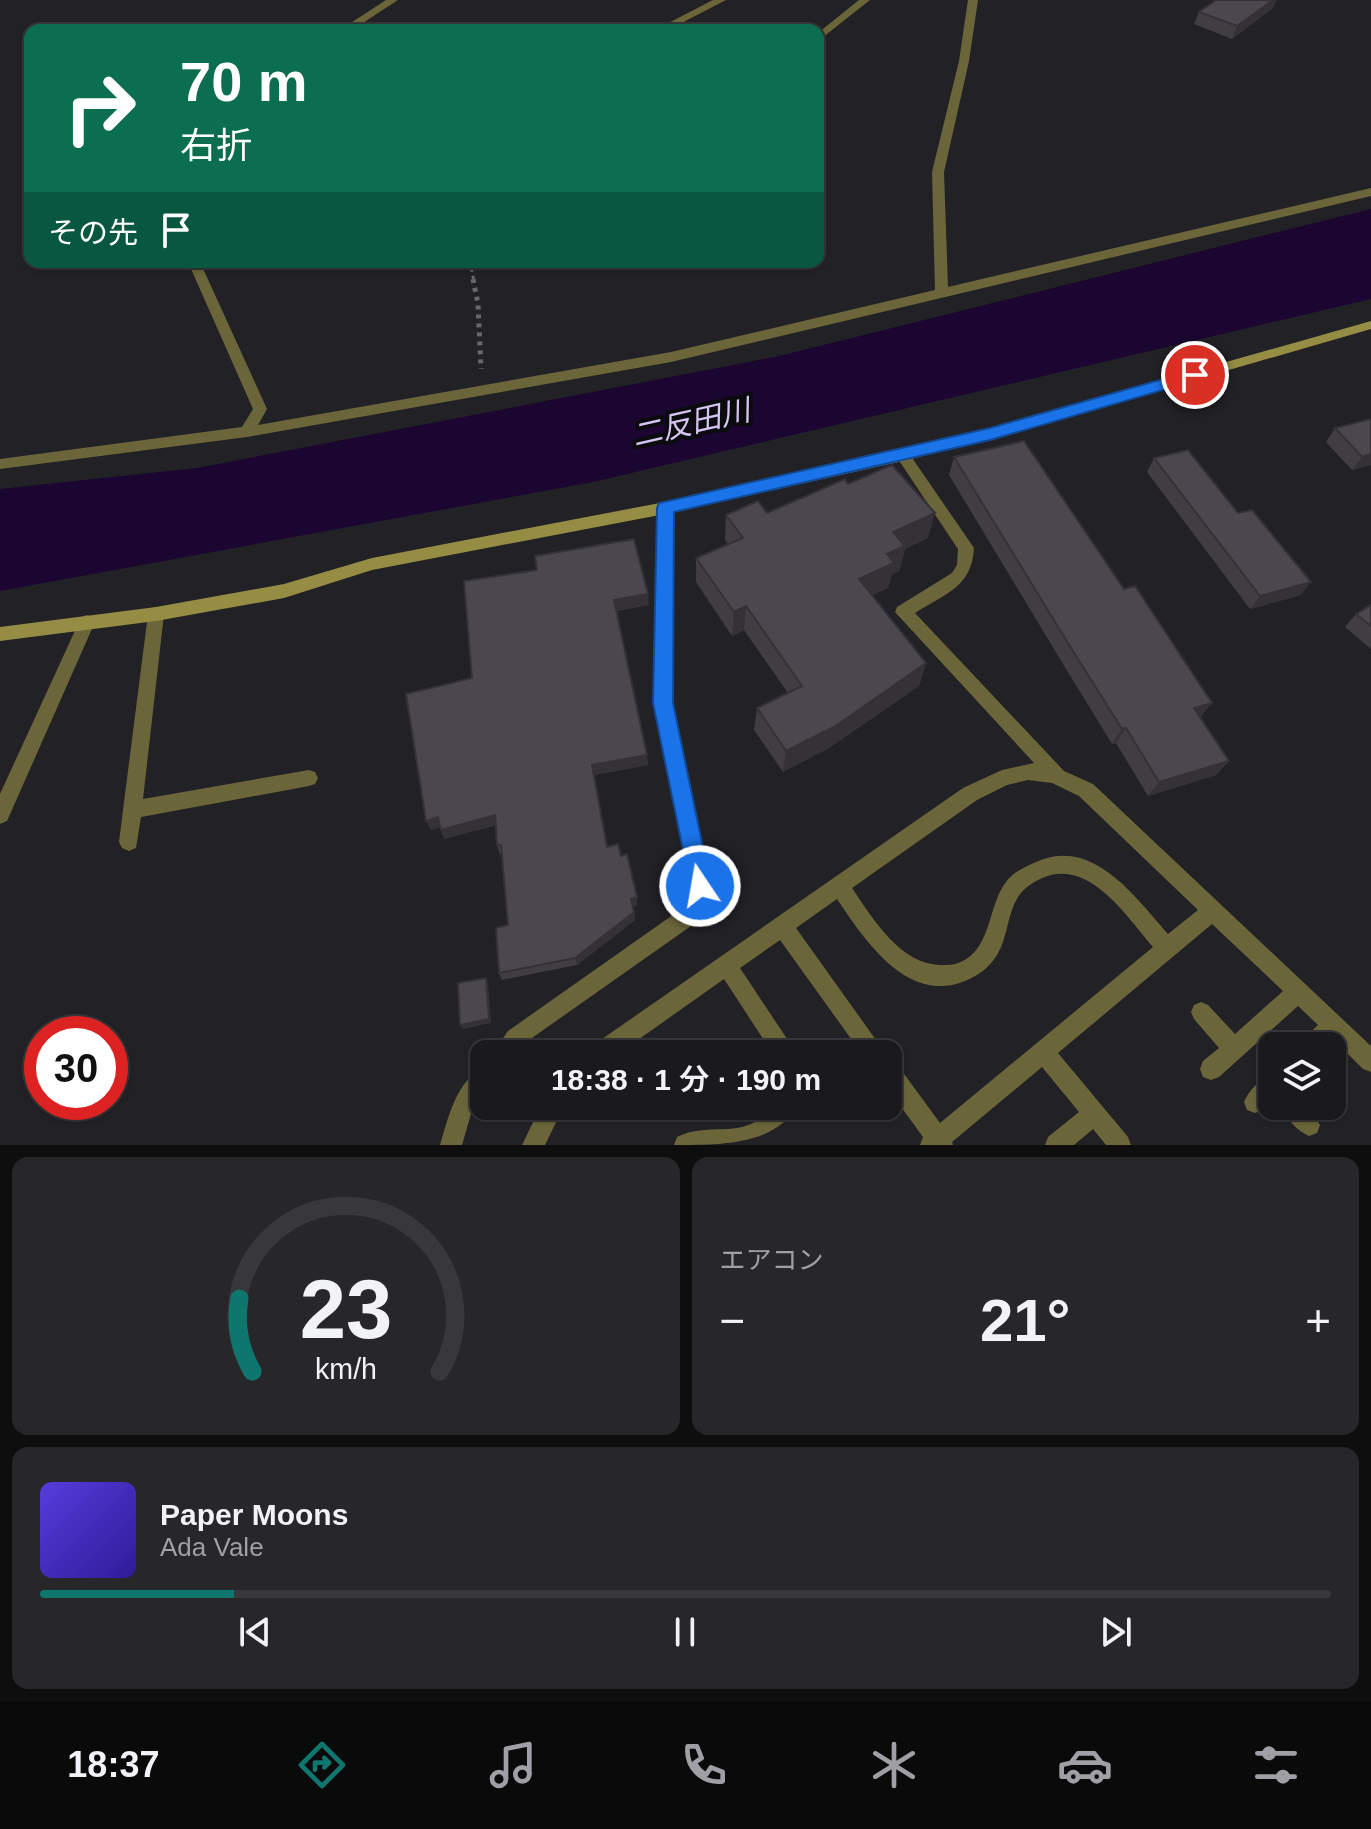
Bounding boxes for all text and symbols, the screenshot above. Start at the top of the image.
text: 70 m [180,50,308,113]
icon: right [48,56,152,160]
text: 右折 [180,125,252,166]
icon: arrive [154,208,198,252]
text: その先 [48,216,138,249]
pin [1161,341,1229,409]
icon: arrive [1173,353,1217,397]
water label: 二反田川 [629,392,756,452]
position arrow [658,844,742,928]
speed limit sign: 30 [24,1016,128,1120]
map controls [1258,1032,1346,1120]
button: layers [1258,1032,1346,1120]
text: 18:38 · 1 分 · 190 m [551,1063,821,1096]
text: エアコン [720,1245,824,1275]
text: 23 [299,1263,392,1356]
text: 21° [980,1287,1071,1354]
text: − [720,1296,745,1345]
text: + [1305,1296,1331,1345]
text: km/h [315,1353,377,1385]
text: Paper Moons [160,1498,348,1531]
text: Ada Vale [160,1532,264,1562]
icon: previous [233,1610,277,1654]
icon: pause [663,1610,707,1654]
icon: next [1094,1610,1138,1654]
icon: directions [294,1737,350,1793]
icon: music [485,1737,541,1793]
icon: phone [676,1737,732,1793]
icon: climate [866,1737,922,1793]
icon: car [1057,1737,1113,1793]
icon: filters [1248,1737,1304,1793]
text: 18:37 [67,1744,159,1785]

